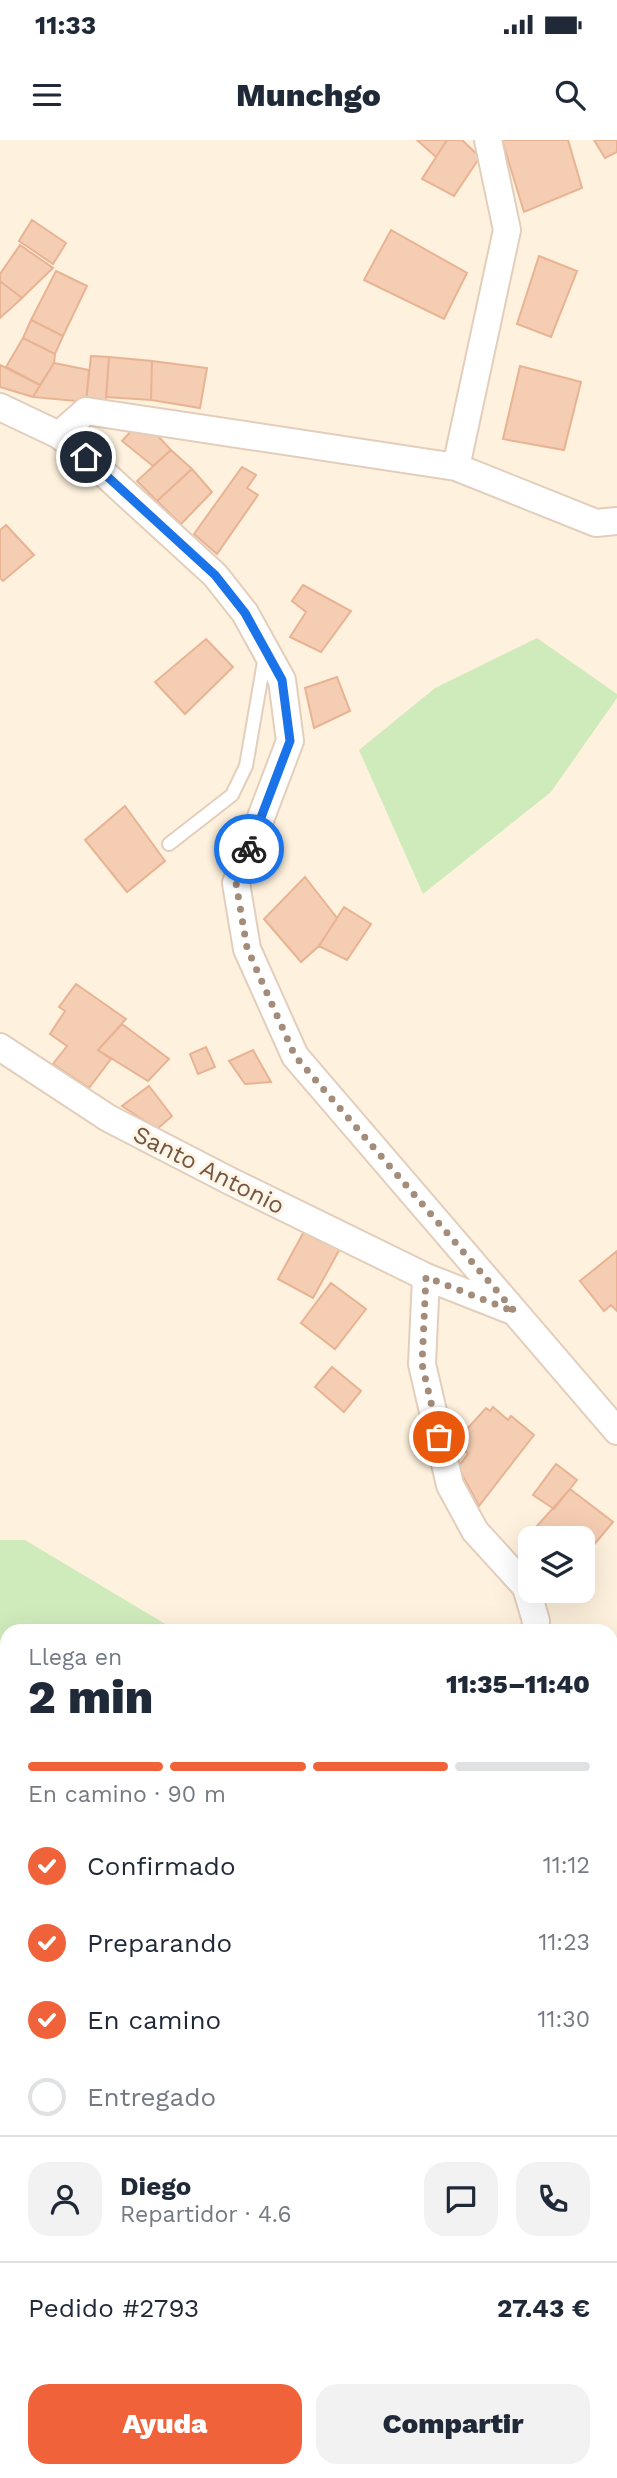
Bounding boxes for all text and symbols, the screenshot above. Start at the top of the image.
text: 11:33 [35,10,96,40]
icon: menu [28,76,66,114]
text: Munchgo [236,76,381,114]
icon: search [551,76,589,114]
pin [56,427,116,487]
icon: home [67,438,105,476]
courier [214,814,284,884]
icon: bike [230,830,268,868]
street label: Santo Antonio [129,1120,289,1220]
pin [409,1407,469,1467]
icon: bag [420,1418,458,1456]
map controls [518,1526,595,1603]
button: layers [518,1526,595,1603]
text: Llega en [28,1644,122,1671]
text: 11:35–11:40 [446,1669,590,1699]
text: 2 min [28,1670,153,1724]
text: En camino · 90 m [28,1781,226,1808]
icon: check [28,1847,66,1885]
text: Confirmado [87,1851,236,1881]
text: 11:12 [543,1852,590,1879]
icon: check [28,1924,66,1962]
text: Preparando [87,1928,232,1958]
text: 11:23 [538,1929,590,1956]
icon: check [28,2001,66,2039]
text: En camino [87,2005,221,2035]
text: 11:30 [538,2006,590,2033]
text: Entregado [87,2082,216,2112]
button: person [28,2162,102,2236]
button: chat [424,2162,498,2236]
button: phone [516,2162,590,2236]
text: Diego [120,2171,191,2201]
text: Repartidor · 4.6 [120,2201,292,2228]
text: Pedido #2793 [28,2293,199,2323]
text: 27.43 € [497,2293,590,2323]
button: Ayuda [28,2384,302,2464]
button: Compartir [316,2384,590,2464]

